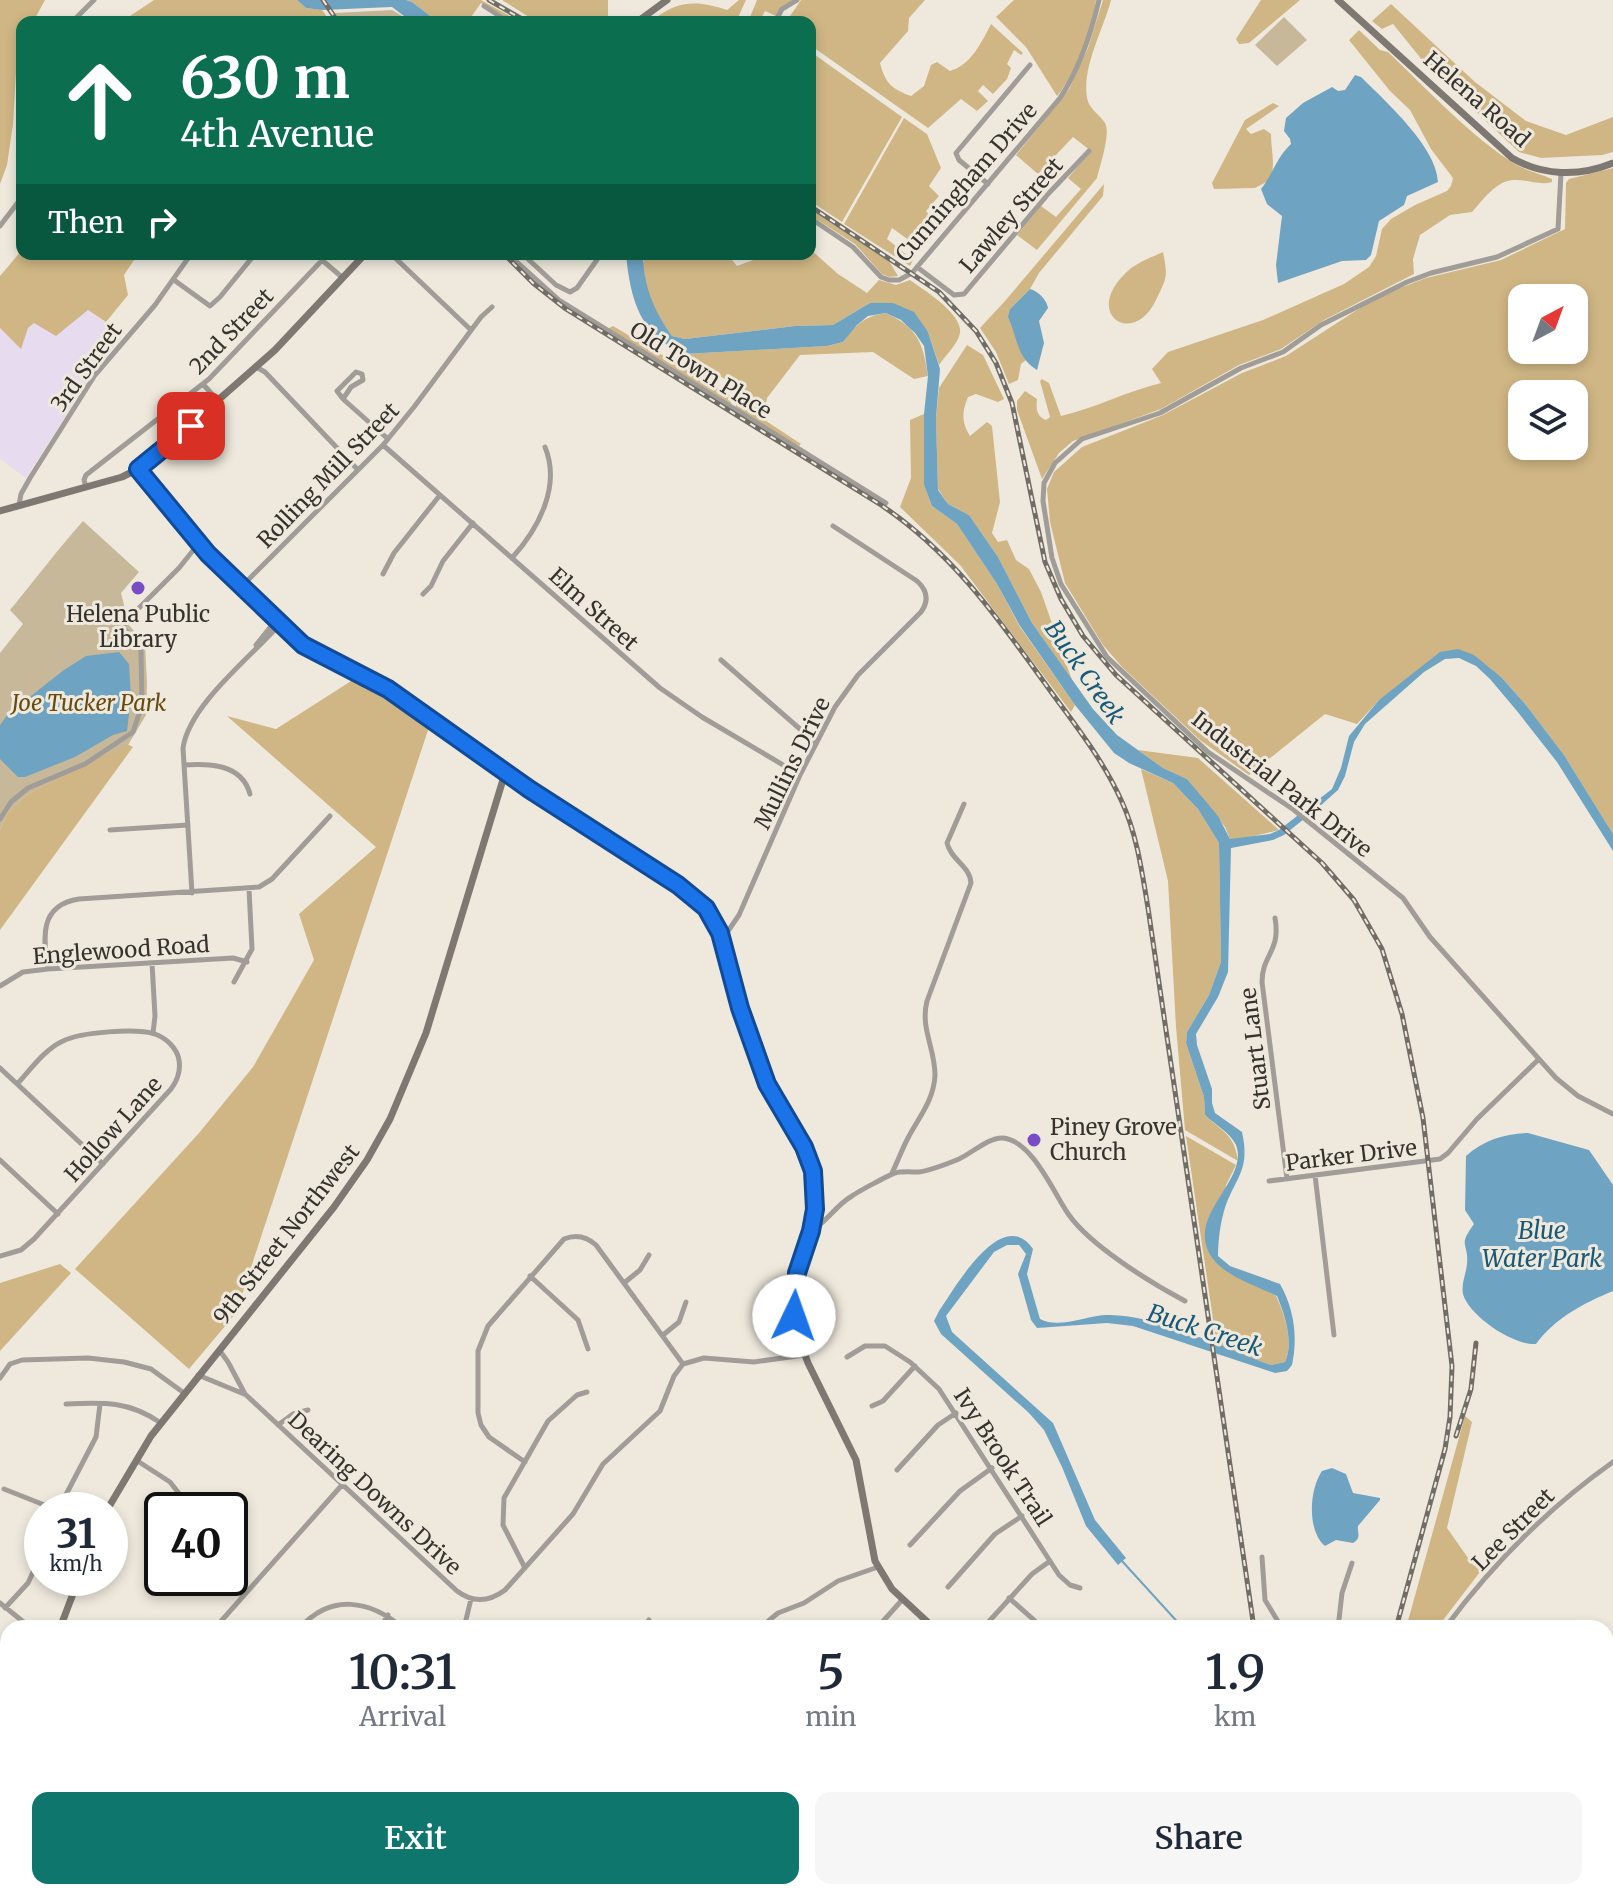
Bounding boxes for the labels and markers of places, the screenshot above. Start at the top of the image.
pin [157,392,225,460]
marker: Helena Public Library [129,579,147,597]
place label: Helena Public Library [66,600,210,653]
place label: Piney Grove Church [1050,1113,1177,1166]
marker: Piney Grove Church [1025,1131,1043,1149]

